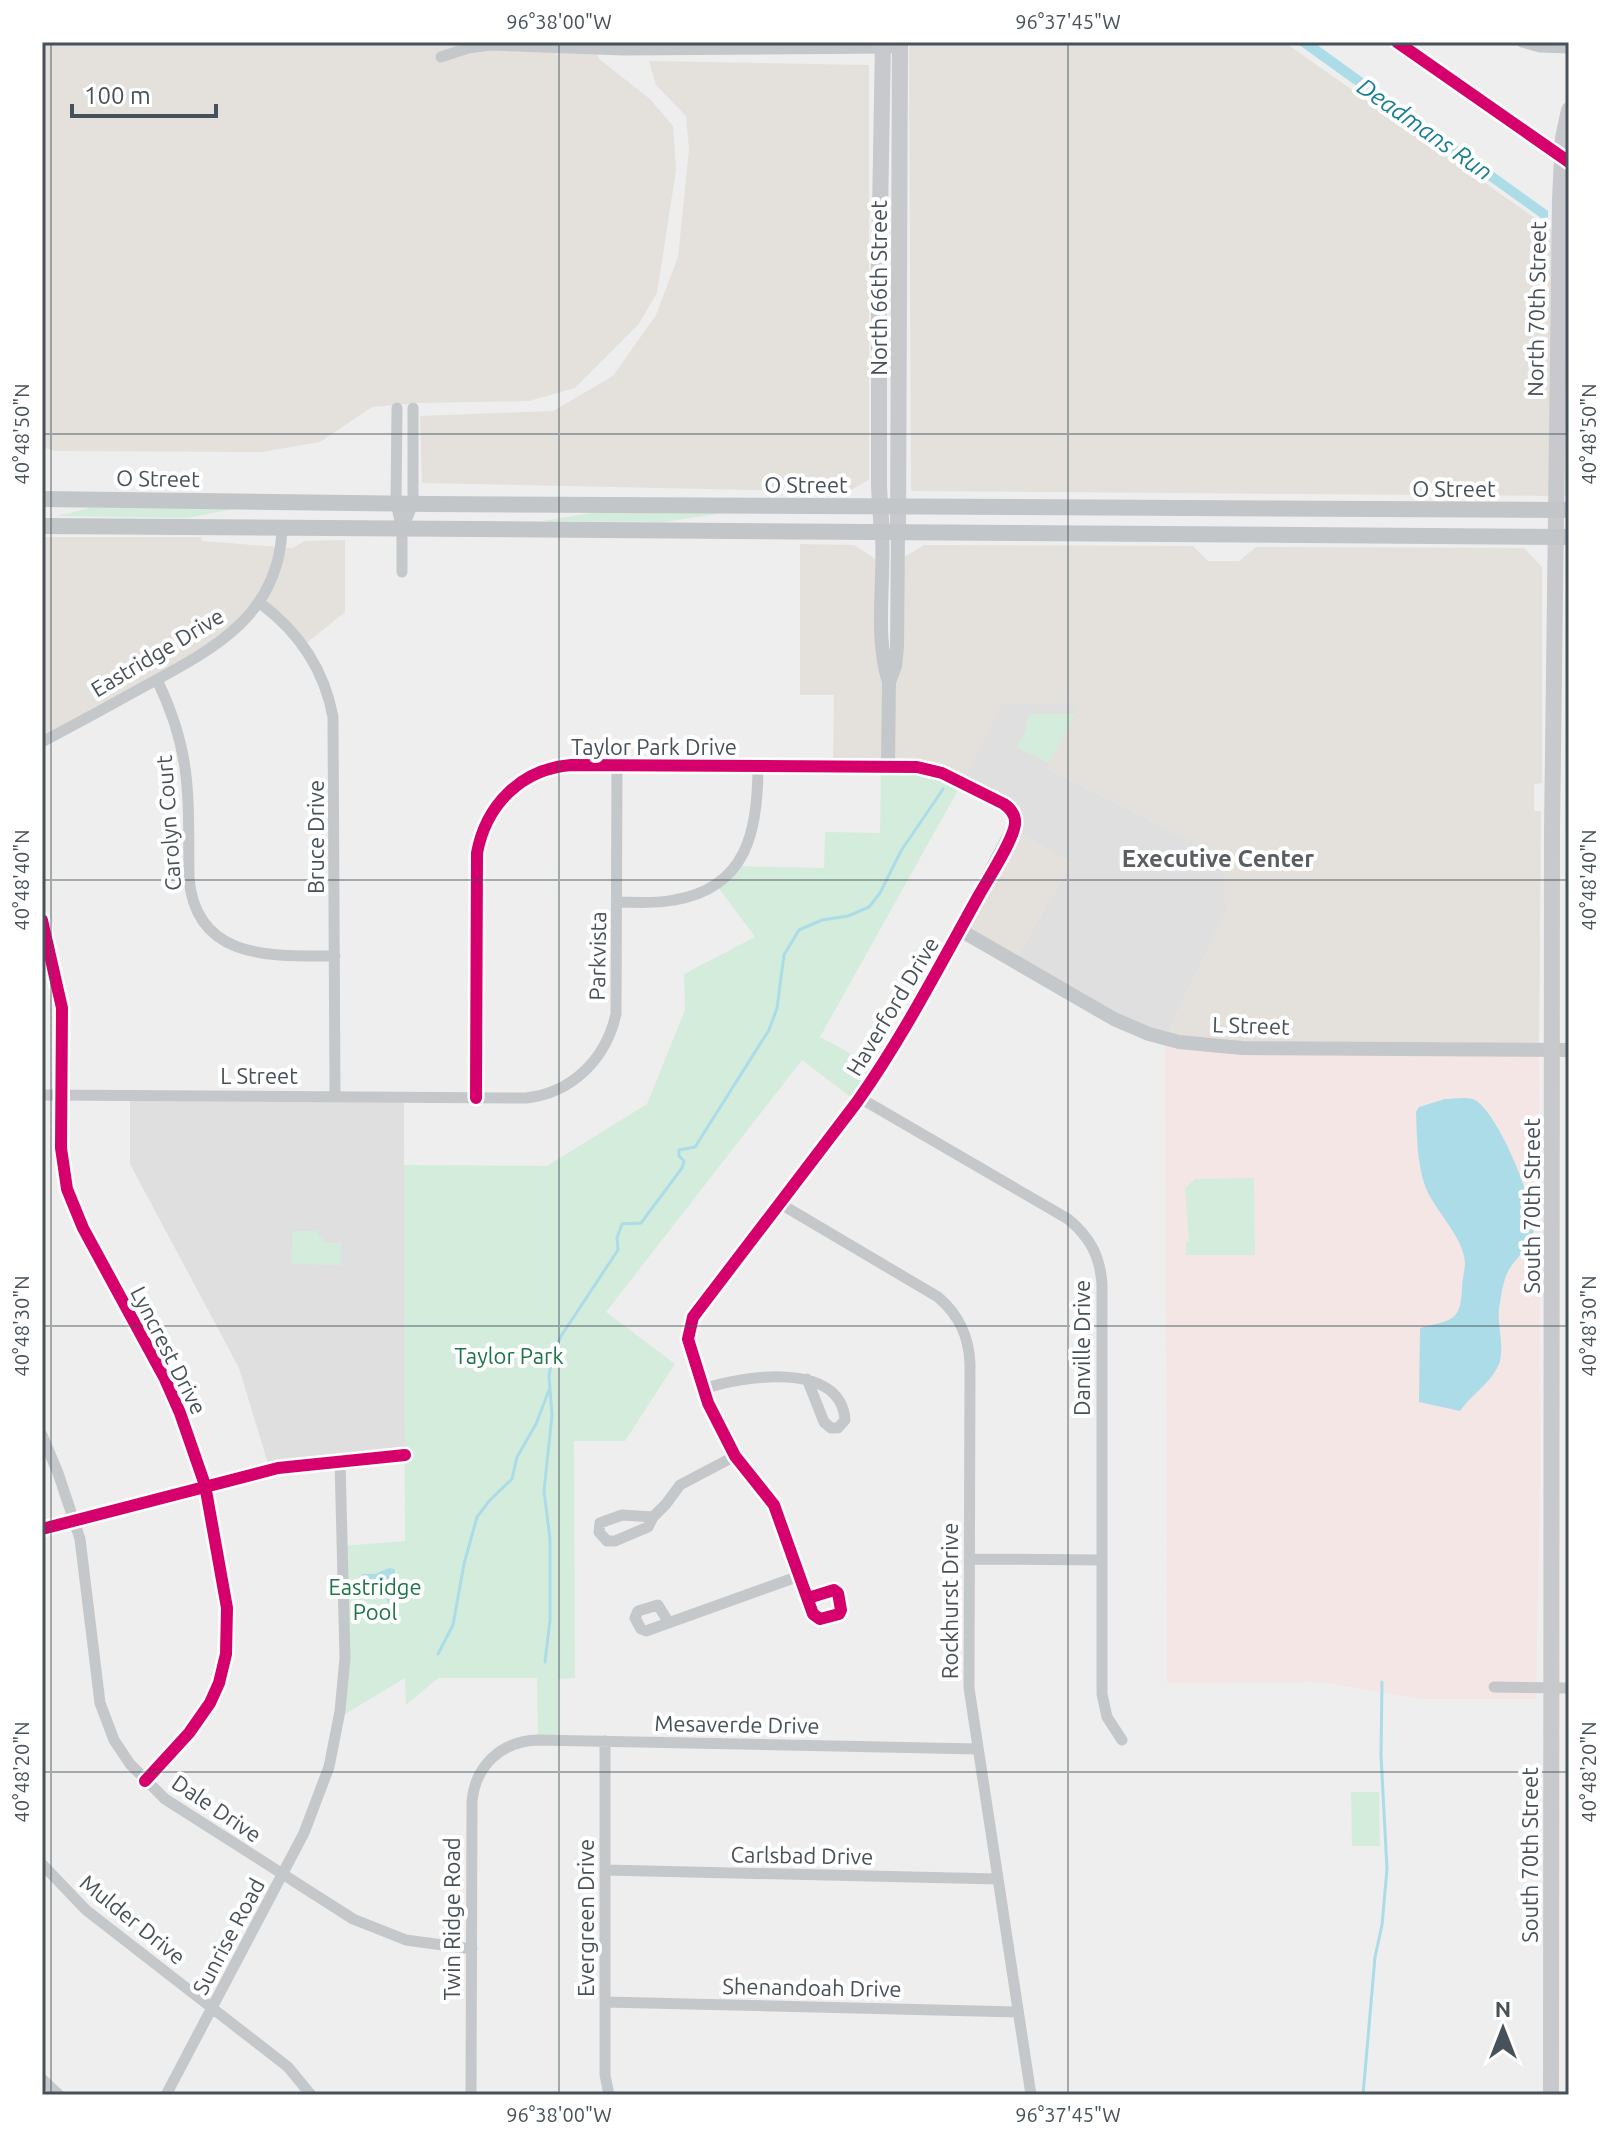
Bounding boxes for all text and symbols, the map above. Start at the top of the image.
text: 96°38'00"W [506,10,612,33]
text: 96°37'45"W [1015,10,1121,33]
scale bar [72,68,216,118]
water label: Deadmans Run [1352,73,1498,185]
text: 100 m [84,82,151,109]
street label: North 66th Street [866,200,891,376]
street label: North 70th Street [1522,221,1550,397]
text: 40°48'50"N [10,383,33,485]
text: 40°48'50"N [1577,383,1600,485]
street label: O Street [116,465,200,491]
street label: O Street [764,472,848,497]
street label: O Street [1412,476,1496,501]
street label: Eastridge Drive [86,603,228,701]
street label: Taylor Park Drive [571,734,737,759]
street label: Carolyn Court [151,754,185,892]
street label: Bruce Drive [303,780,328,894]
text: 40°48'40"N [10,829,33,931]
text: 40°48'40"N [1577,829,1600,931]
district label: Executive Center [1122,845,1314,872]
street label: Parkvista [584,911,610,1001]
street label: Haverford Drive [841,932,943,1080]
street label: L Street [1212,1011,1291,1039]
street label: L Street [220,1063,298,1088]
street label: South 70th Street [1519,1118,1544,1294]
text: 40°48'30"N [10,1275,33,1377]
text: 40°48'30"N [1577,1275,1600,1377]
street label: Danville Drive [1069,1280,1094,1416]
street label: Lyncrest Drive [126,1282,212,1418]
park label: Taylor Park [455,1343,564,1368]
street label: Rockhurst Drive [937,1523,962,1679]
park label: Eastridge Pool [328,1574,422,1624]
street label: Mesaverde Drive [654,1710,820,1738]
text: 40°48'20"N [10,1721,33,1823]
text: 40°48'20"N [1577,1721,1600,1823]
street label: South 70th Street [1517,1767,1542,1943]
street label: Dale Drive [168,1769,266,1847]
street label: Twin Ridge Road [439,1837,464,2001]
street label: Evergreen Drive [573,1839,598,1997]
street label: Carlsbad Drive [731,1841,873,1869]
street label: Mulder Drive [75,1869,191,1969]
street label: Sunrise Road [187,1874,269,1998]
street label: Shenandoah Drive [722,1973,902,2001]
north arrow [1463,1989,1543,2069]
text: N [1495,1996,1511,2021]
text: 96°38'00"W [506,2103,612,2126]
text: 96°37'45"W [1015,2103,1121,2126]

